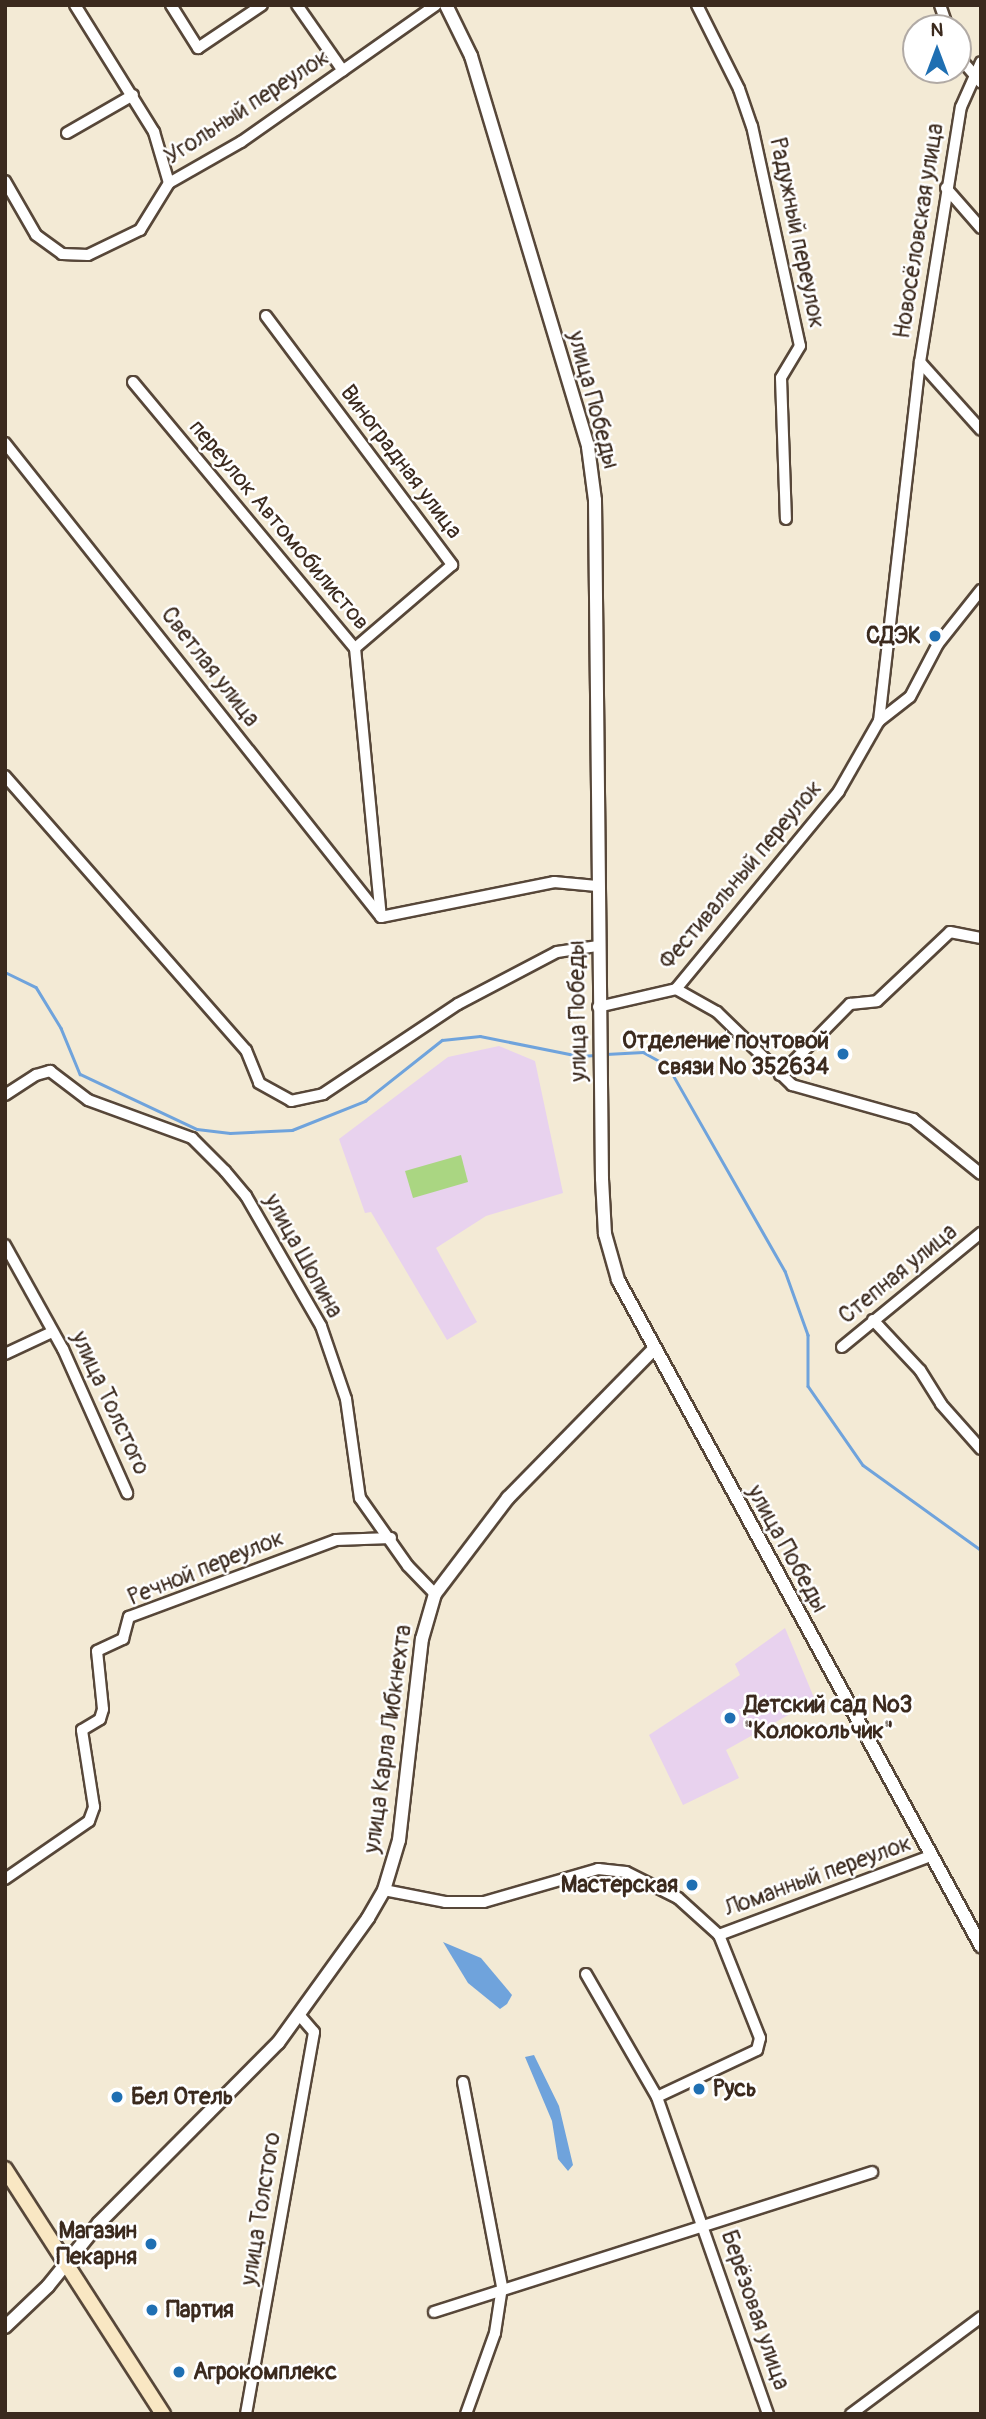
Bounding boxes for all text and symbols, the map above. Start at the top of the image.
north arrow [902,14,972,84]
text: N [931,18,943,42]
street label: Угольный переулок [160,44,334,170]
street label: Новосёловская улица [888,121,950,341]
street label: Радужный переулок [763,135,831,331]
street label: улица Победы [561,328,625,472]
street label: Виноградная улица [334,380,468,544]
street label: переулок Автомобилистов [183,414,375,636]
street label: Светлая улица [155,602,265,732]
place label: СДЭК [866,622,921,650]
marker: СДЭК [927,628,943,644]
street label: Фестивальный переулок [654,775,828,975]
street label: улица Победы [563,940,593,1082]
place label: Отделение почтовой связи № 352634 [622,1027,829,1081]
marker: Отделение почтовой связи № 352634 [835,1046,851,1062]
street label: улица Шопина [258,1189,348,1323]
street label: Степная улица [833,1218,963,1330]
street label: улица Толстого [65,1327,155,1479]
street label: улица Победы [741,1480,833,1618]
street label: Речной переулок [124,1524,288,1612]
street label: улица Карла Либкнехта [358,1623,418,1855]
place label: Детский сад №3 "Колокольчик" [744,1691,912,1745]
marker: Детский сад №3 "Колокольчик" [722,1710,738,1726]
street label: Ломанный переулок [721,1829,915,1923]
place label: Мастерская [561,1871,678,1899]
marker: Мастерская [684,1877,700,1893]
place label: Русь [713,2075,757,2103]
marker: Русь [691,2081,707,2097]
place label: Бел Отель [131,2083,233,2111]
marker: Бел Отель [109,2089,125,2105]
street label: улица Толстого [235,2130,287,2288]
place label: Магазин Пекарня [56,2217,137,2271]
street label: Берёзовая улица [715,2227,795,2393]
marker: Магазин Пекарня [143,2236,159,2252]
place label: Партия [166,2296,234,2324]
marker: Партия [144,2302,160,2318]
place label: Агрокомплекс [193,2358,337,2386]
marker: Агрокомплекс [171,2364,187,2380]

